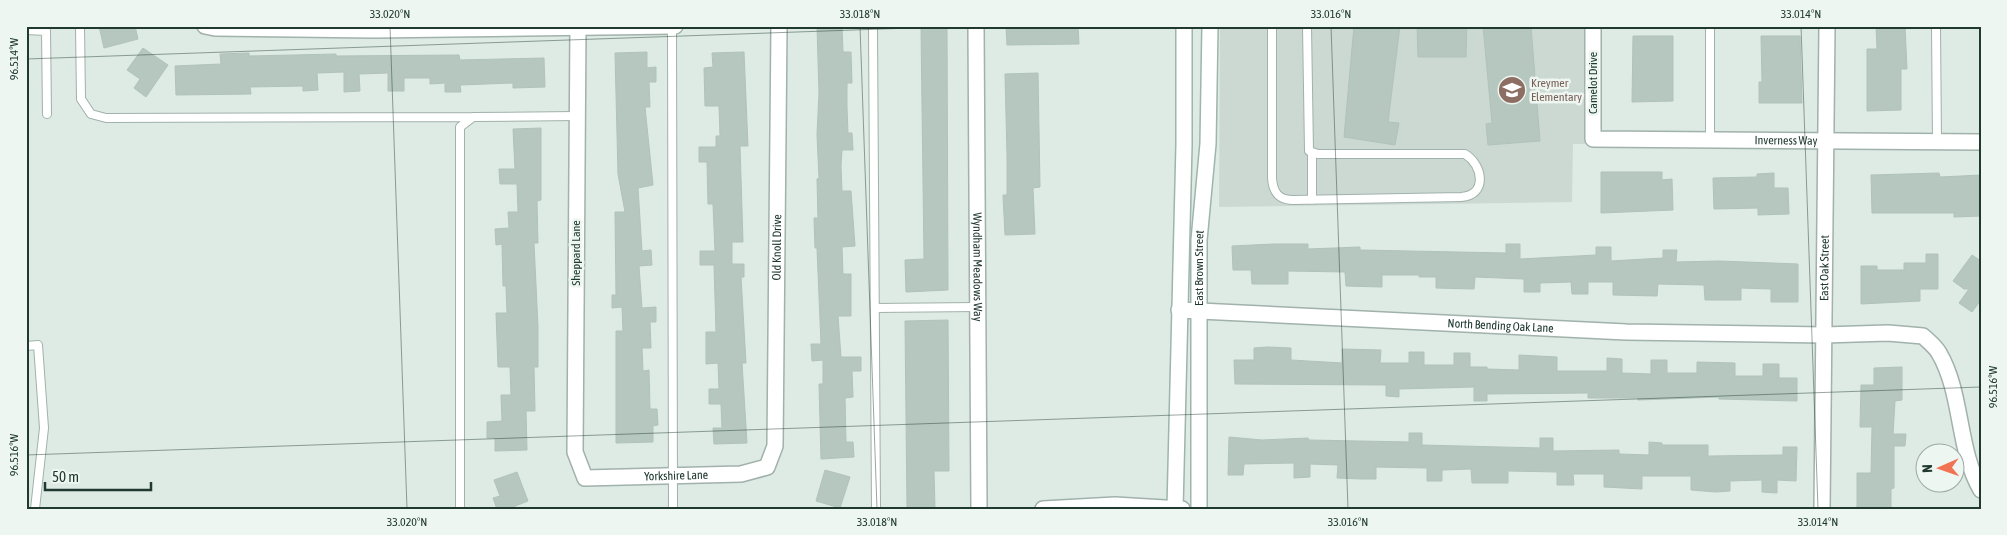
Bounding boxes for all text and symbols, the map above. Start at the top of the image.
text: 33.020°N [370,7,410,21]
text: 33.018°N [840,7,880,21]
text: 33.016°N [1311,7,1351,21]
text: 33.014°N [1781,7,1821,21]
text: 96.514°W [7,38,21,80]
street label: Camelot Drive [1586,52,1600,114]
school or university icon: Kreymer Elementary [1497,75,1527,105]
place label: Kreymer Elementary [1531,76,1582,104]
street label: Inverness Way [1754,133,1818,148]
street label: Wyndham Meadows Way [970,212,985,322]
street label: Old Knoll Drive [770,214,784,280]
street label: Sheppard Lane [569,220,583,286]
street label: East Brown Street [1192,229,1207,306]
street label: East Oak Street [1817,234,1832,301]
street label: North Bending Oak Lane [1447,316,1554,335]
text: 96.516°W [1986,366,2000,408]
text: 96.516°W [7,434,21,476]
north arrow [1914,442,1964,492]
scale bar [45,460,151,492]
text: N [1919,464,1935,473]
text: 50 m [52,468,79,485]
street label: Yorkshire Lane [644,468,708,483]
text: 33.020°N [387,515,427,529]
text: 33.018°N [857,515,897,529]
text: 33.016°N [1328,515,1368,529]
text: 33.014°N [1798,515,1838,529]

